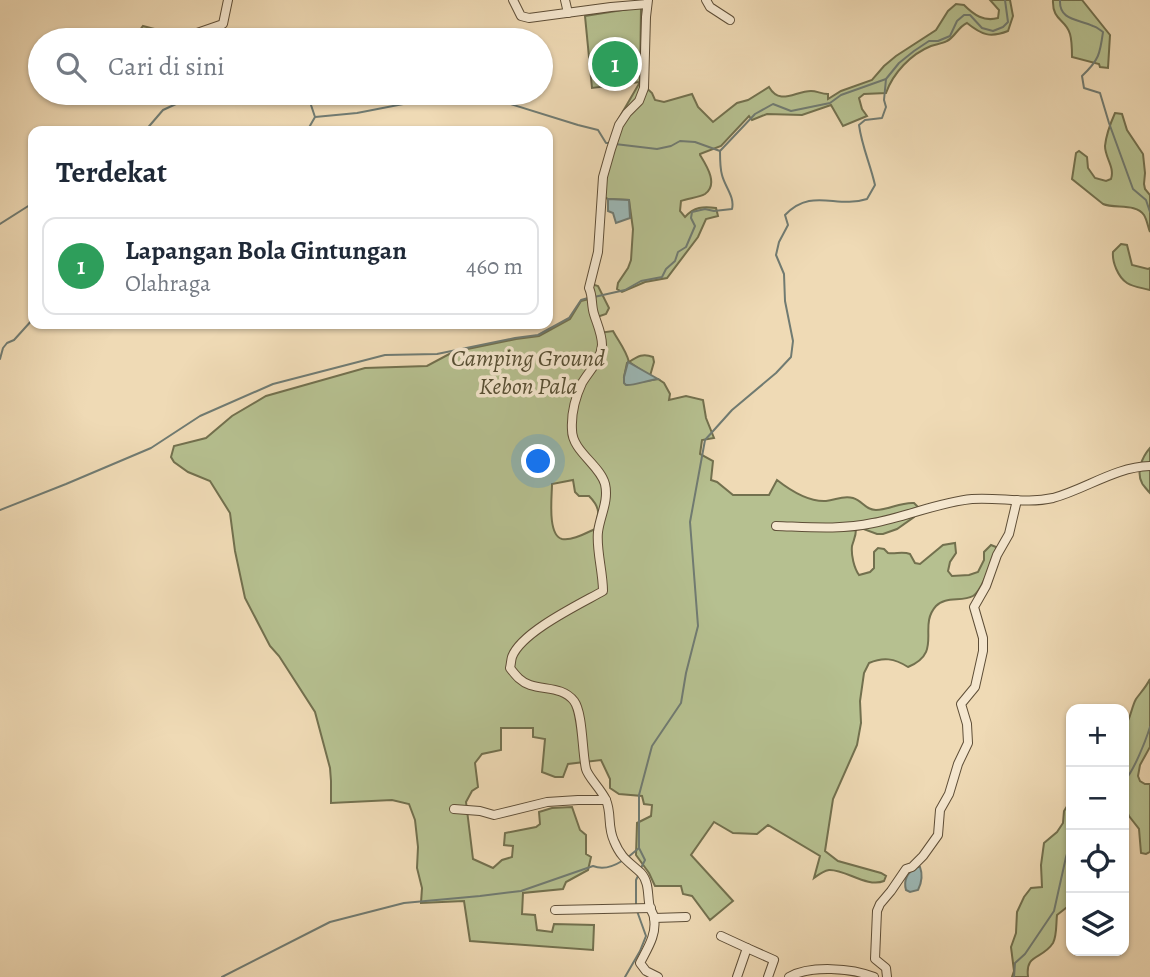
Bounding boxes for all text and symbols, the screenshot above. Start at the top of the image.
search box [28,28,553,105]
pin: 1 [592,38,638,90]
icon: search [52,48,90,86]
text: Cari di sini [108,49,225,84]
text: Terdekat [56,152,167,192]
text: Lapangan Bola Gintungan [125,233,407,268]
text: 1 [77,251,85,282]
text: 460 m [466,251,523,282]
text: Olahraga [125,268,211,299]
park label: Camping Ground Kebon Pala [451,342,605,402]
your location [521,444,555,478]
map controls [1066,704,1129,956]
button: + [1066,704,1129,767]
button: − [1066,767,1129,830]
button: locate [1066,830,1129,893]
button: layers [1066,893,1129,956]

